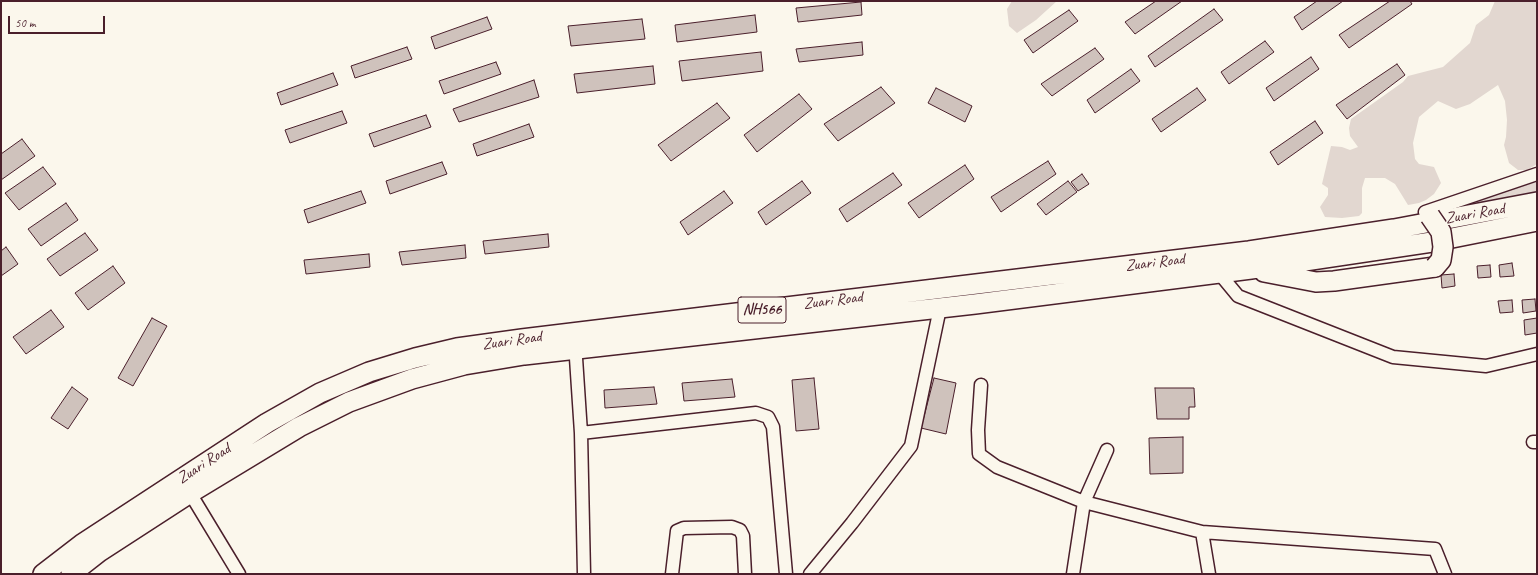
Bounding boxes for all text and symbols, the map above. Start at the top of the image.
scale bar [10,8,107,34]
text: 50 m [15,15,35,31]
street label: Zuari Road [1444,199,1506,229]
street label: Zuari Road [1124,250,1186,276]
street label: Zuari Road [802,288,864,314]
road number: NH566 [738,297,786,323]
street label: Zuari Road [481,327,543,355]
street label: Zuari Road [174,440,234,488]

